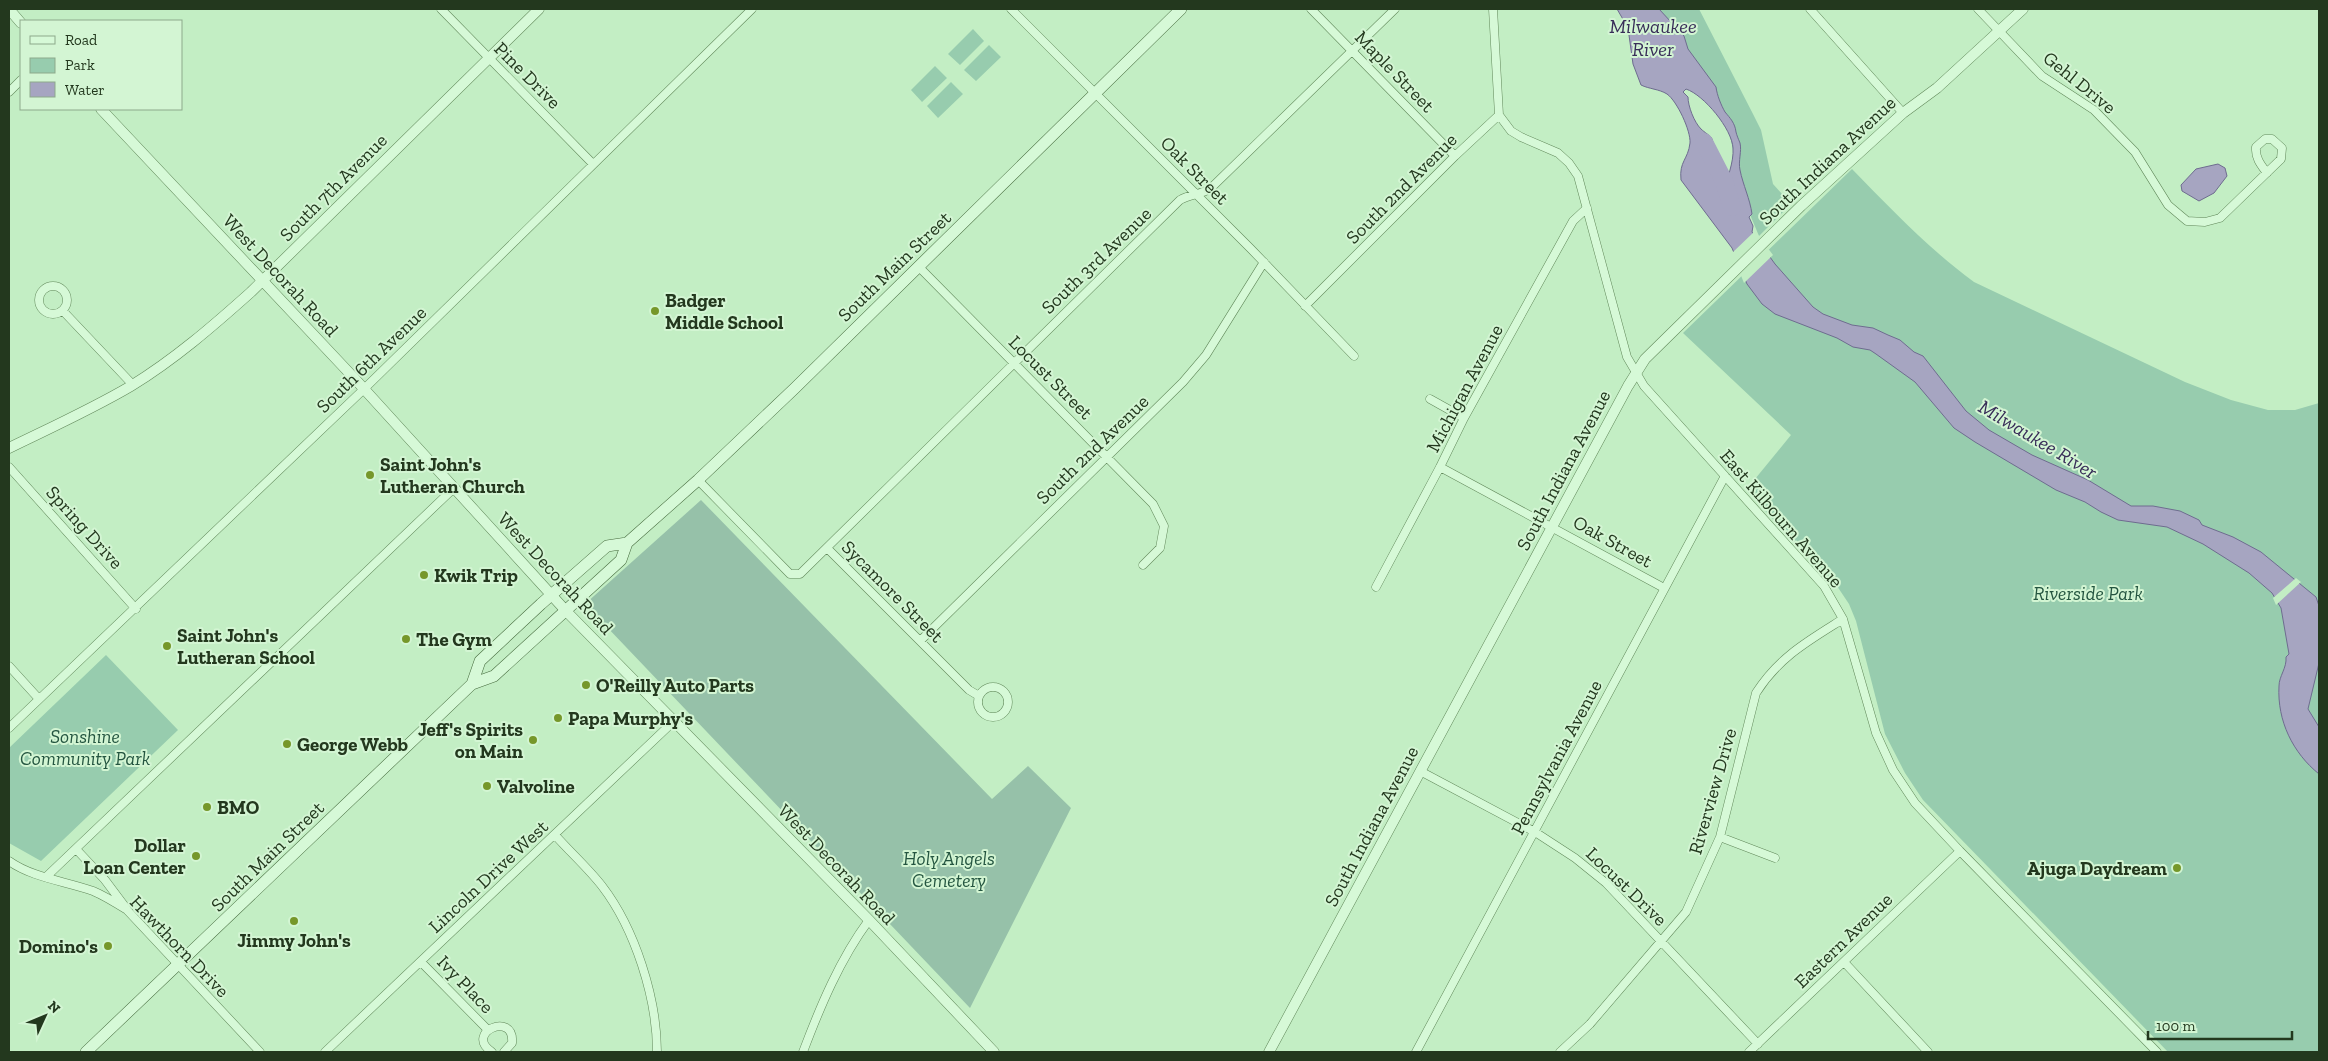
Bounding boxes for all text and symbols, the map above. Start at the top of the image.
water label: Milwaukee River [1609,14,1697,61]
legend [20,20,182,110]
street label: Maple Street [1350,26,1439,117]
text: Road [65,31,98,49]
street label: Pine Drive [489,37,566,114]
street label: Gehl Drive [2039,46,2121,119]
text: Park [65,56,95,74]
text: Water [65,81,105,99]
street label: South Indiana Avenue [1754,91,1900,230]
street label: South 2nd Avenue [1341,128,1462,249]
street label: South 7th Avenue [275,129,392,246]
street label: Oak Street [1156,131,1234,209]
street label: South 3rd Avenue [1037,202,1156,319]
street label: South Main Street [833,206,956,326]
street label: West Decorah Road [218,209,344,342]
place label: Badger Middle School [665,289,784,334]
street label: South 6th Avenue [312,301,431,418]
marker: Badger Middle School [649,305,661,317]
street label: Michigan Avenue [1421,320,1508,456]
street label: Locust Street [1004,331,1097,424]
street label: South Indiana Avenue [1511,386,1615,554]
street label: South 2nd Avenue [1031,390,1153,509]
water label: Milwaukee River [1974,394,2102,484]
street label: East Kilbourn Avenue [1715,444,1848,592]
place label: Saint John's Lutheran Church [380,453,525,498]
marker: Saint John's Lutheran Church [364,469,376,481]
street label: Spring Drive [41,481,128,574]
street label: West Decorah Road [493,507,619,640]
street label: Oak Street [1569,510,1656,573]
street label: Sycamore Street [837,536,948,647]
place label: Kwik Trip [434,564,518,587]
marker: Kwik Trip [418,569,430,581]
park label: Riverside Park [2033,582,2143,605]
place label: Saint John's Lutheran School [177,624,316,669]
place label: The Gym [416,628,492,651]
marker: The Gym [400,633,412,645]
marker: Saint John's Lutheran School [161,640,173,652]
place label: O'Reilly Auto Parts [596,674,754,697]
street label: Pennsylvania Avenue [1506,676,1607,839]
marker: O'Reilly Auto Parts [580,679,592,691]
place label: Papa Murphy's [568,707,694,730]
marker: Papa Murphy's [552,712,564,724]
place label: Jeff's Spirits on Main [418,718,524,763]
park label: Sonshine Community Park [20,725,150,770]
street label: Riverview Drive [1684,725,1741,857]
place label: George Webb [297,733,409,756]
marker: Jeff's Spirits on Main [527,734,539,746]
marker: George Webb [281,738,293,750]
street label: South Indiana Avenue [1319,742,1423,910]
place label: Valvoline [497,775,575,798]
marker: Valvoline [481,780,493,792]
street label: South Main Street [206,796,329,916]
place label: BMO [217,796,260,819]
street label: West Decorah Road [773,799,901,930]
marker: BMO [201,801,213,813]
street label: Lincoln Drive West [424,815,553,938]
place label: Dollar Loan Center [83,834,187,879]
street label: Locust Drive [1581,842,1672,931]
park label: Holy Angels Cemetery [903,847,995,892]
marker: Dollar Loan Center [190,850,202,862]
place label: Ajuga Daydream [2027,857,2167,880]
marker: Ajuga Daydream [2171,862,2183,874]
street label: Eastern Avenue [1790,888,1897,993]
street label: Hawthorn Drive [125,891,234,1002]
marker: Jimmy John's [288,915,300,927]
place label: Jimmy John's [237,929,351,952]
place label: Domino's [19,935,98,958]
marker: Domino's [102,940,114,952]
street label: Ivy Place [433,951,499,1018]
north arrow [20,991,70,1041]
text: N [44,998,64,1017]
scale bar [2148,1008,2292,1040]
text: 100 m [2156,1017,2195,1035]

